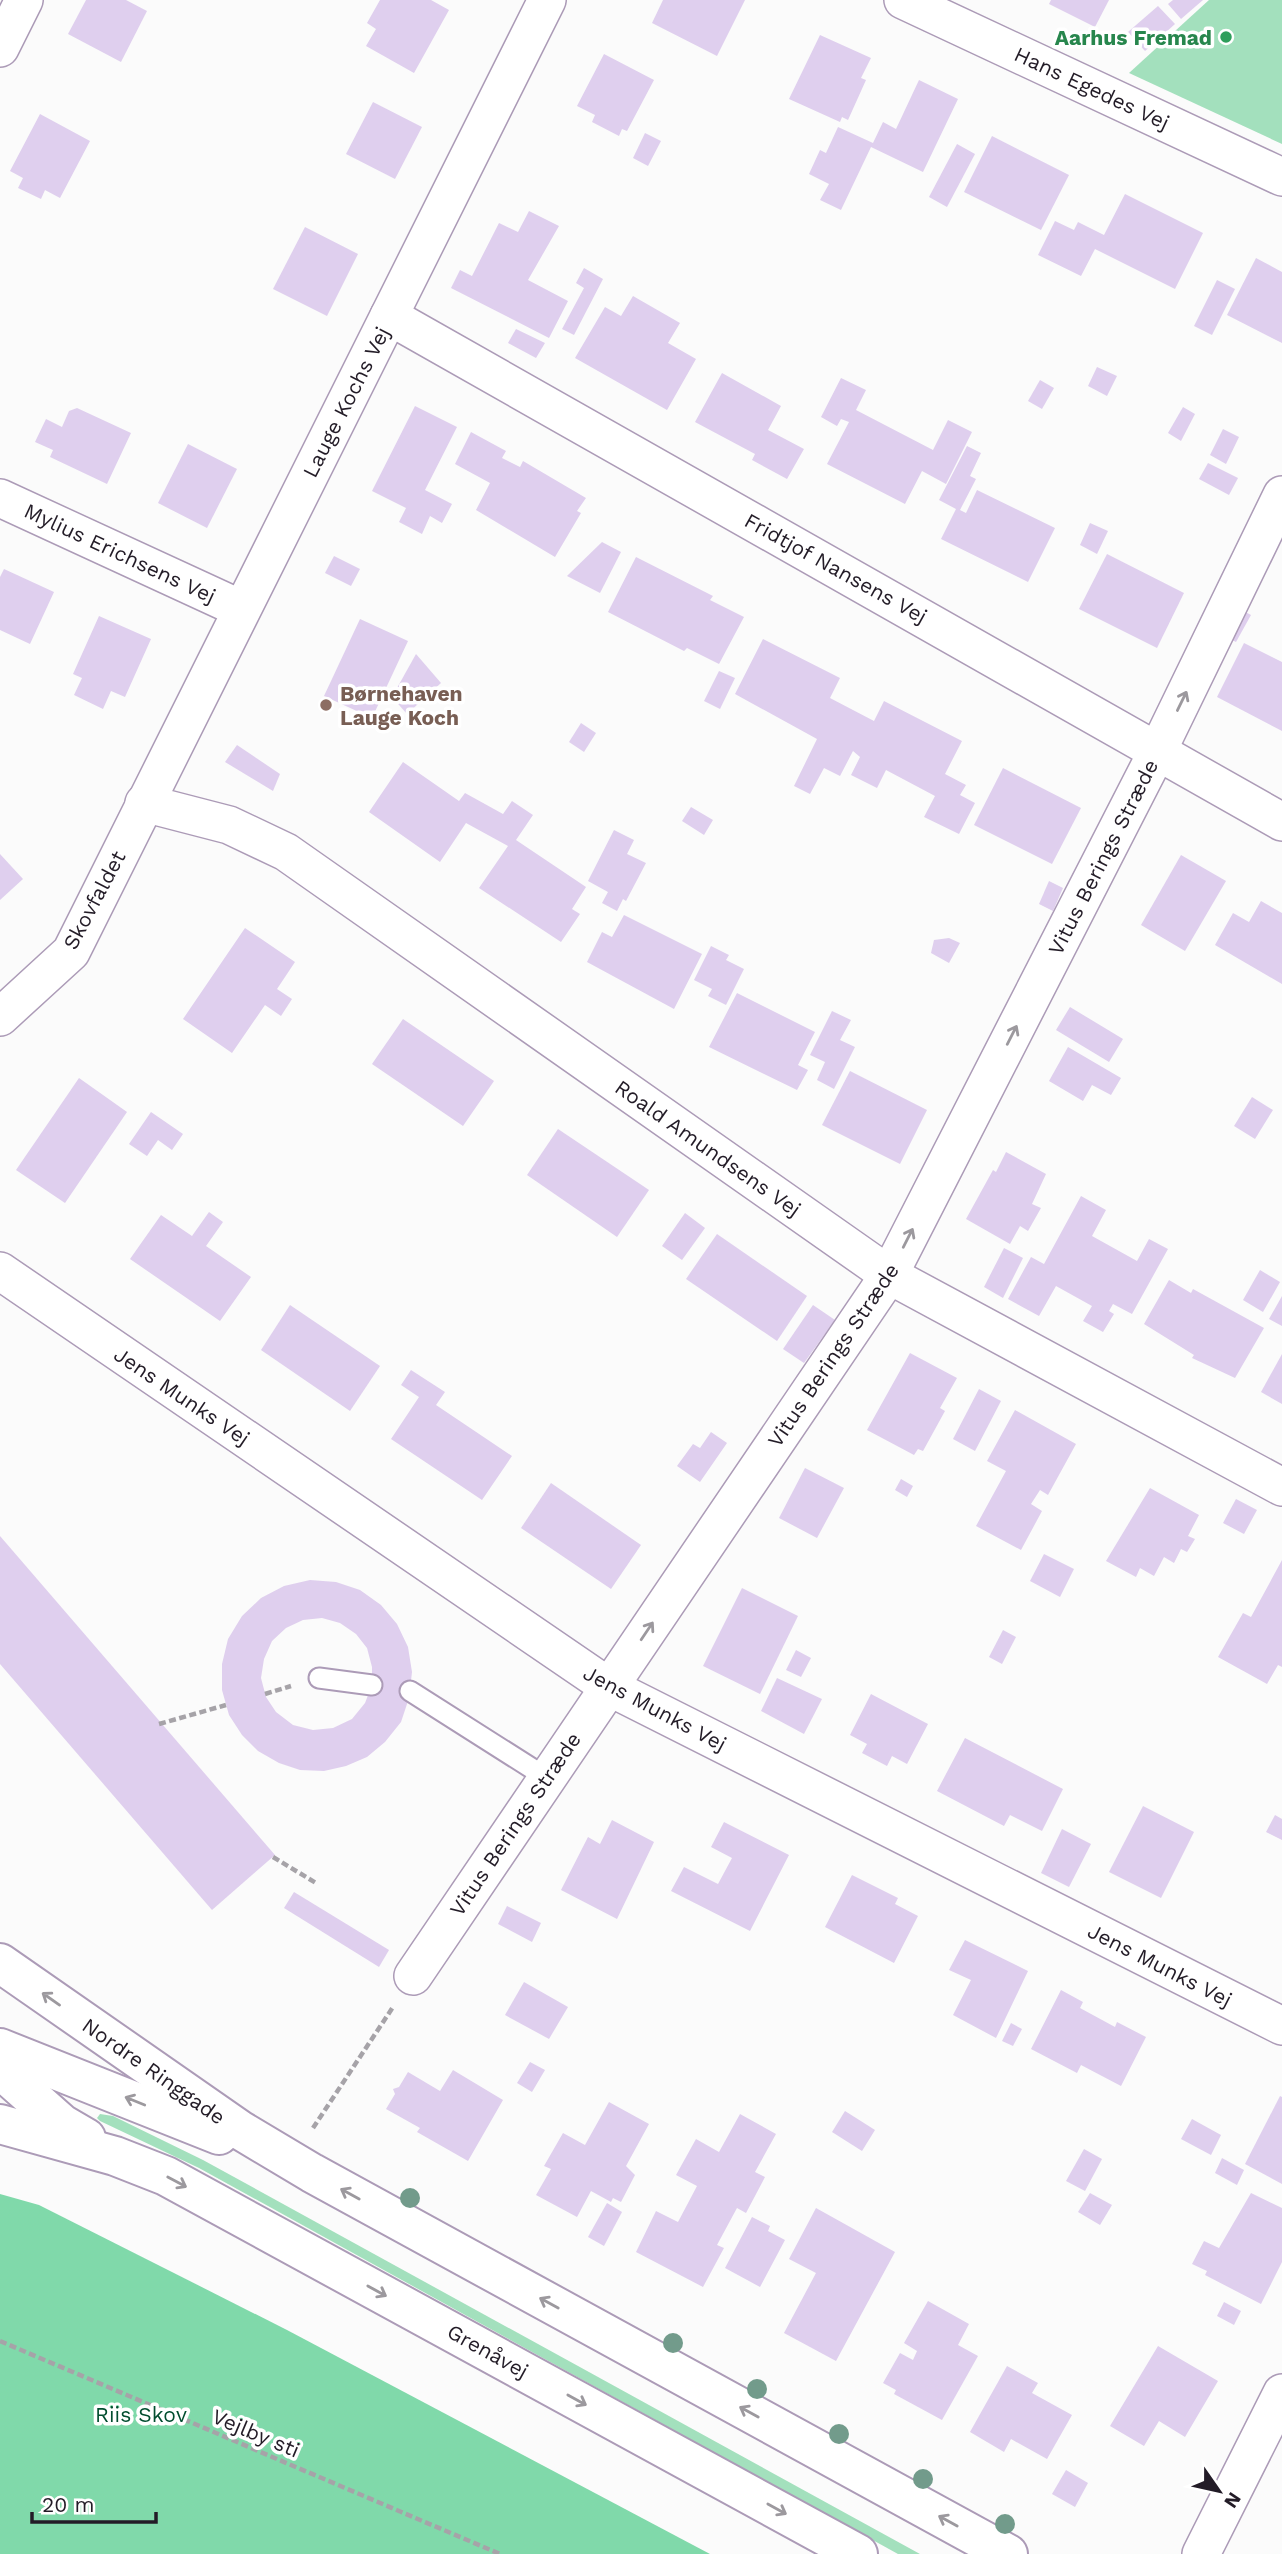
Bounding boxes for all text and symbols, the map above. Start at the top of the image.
place label: Aarhus Fremad [1055,25,1212,50]
marker: Aarhus Fremad [1218,29,1234,45]
street label: Hans Egedes Vej [1010,41,1174,135]
street label: Lauge Kochs Vej [297,322,395,482]
street label: Mylius Erichsens Vej [20,498,220,608]
street label: Fridtjof Nansens Vej [740,507,932,629]
place label: Børnehaven Lauge Koch [340,681,463,730]
one-way arrow [1175,691,1189,712]
marker: Børnehaven Lauge Koch [318,697,334,713]
street label: Vitus Berings Stræde [1043,755,1163,959]
street label: Skovfaldet [58,846,131,954]
one-way arrow [1005,1025,1019,1046]
street label: Roald Amundsens Vej [610,1074,806,1222]
one-way arrow [902,1228,916,1248]
street label: Vitus Berings Stræde [762,1258,904,1452]
street label: Jens Munks Vej [109,1341,255,1451]
one-way arrow [640,1622,654,1641]
street label: Jens Munks Vej [579,1660,731,1756]
street label: Vitus Berings Stræde [444,1727,586,1921]
street label: Jens Munks Vej [1084,1918,1236,2012]
one-way arrow [42,1992,61,2006]
street label: Nordre Ringgade [78,2012,230,2130]
one-way arrow [125,2094,147,2107]
one-way arrow [167,2176,187,2190]
one-way arrow [340,2187,360,2201]
one-way arrow [367,2284,387,2298]
one-way arrow [539,2296,560,2309]
street label: Grenåvej [443,2319,533,2383]
one-way arrow [566,2394,587,2407]
park label: Riis Skov [95,2402,187,2427]
street label: Vejlby sti [209,2403,303,2463]
one-way arrow [739,2405,759,2419]
north arrow [1184,2456,1254,2526]
scale bar [32,2480,156,2524]
text: N [1219,2488,1246,2512]
text: 20 m [42,2492,94,2517]
one-way arrow [766,2502,786,2516]
one-way arrow [939,2514,959,2528]

